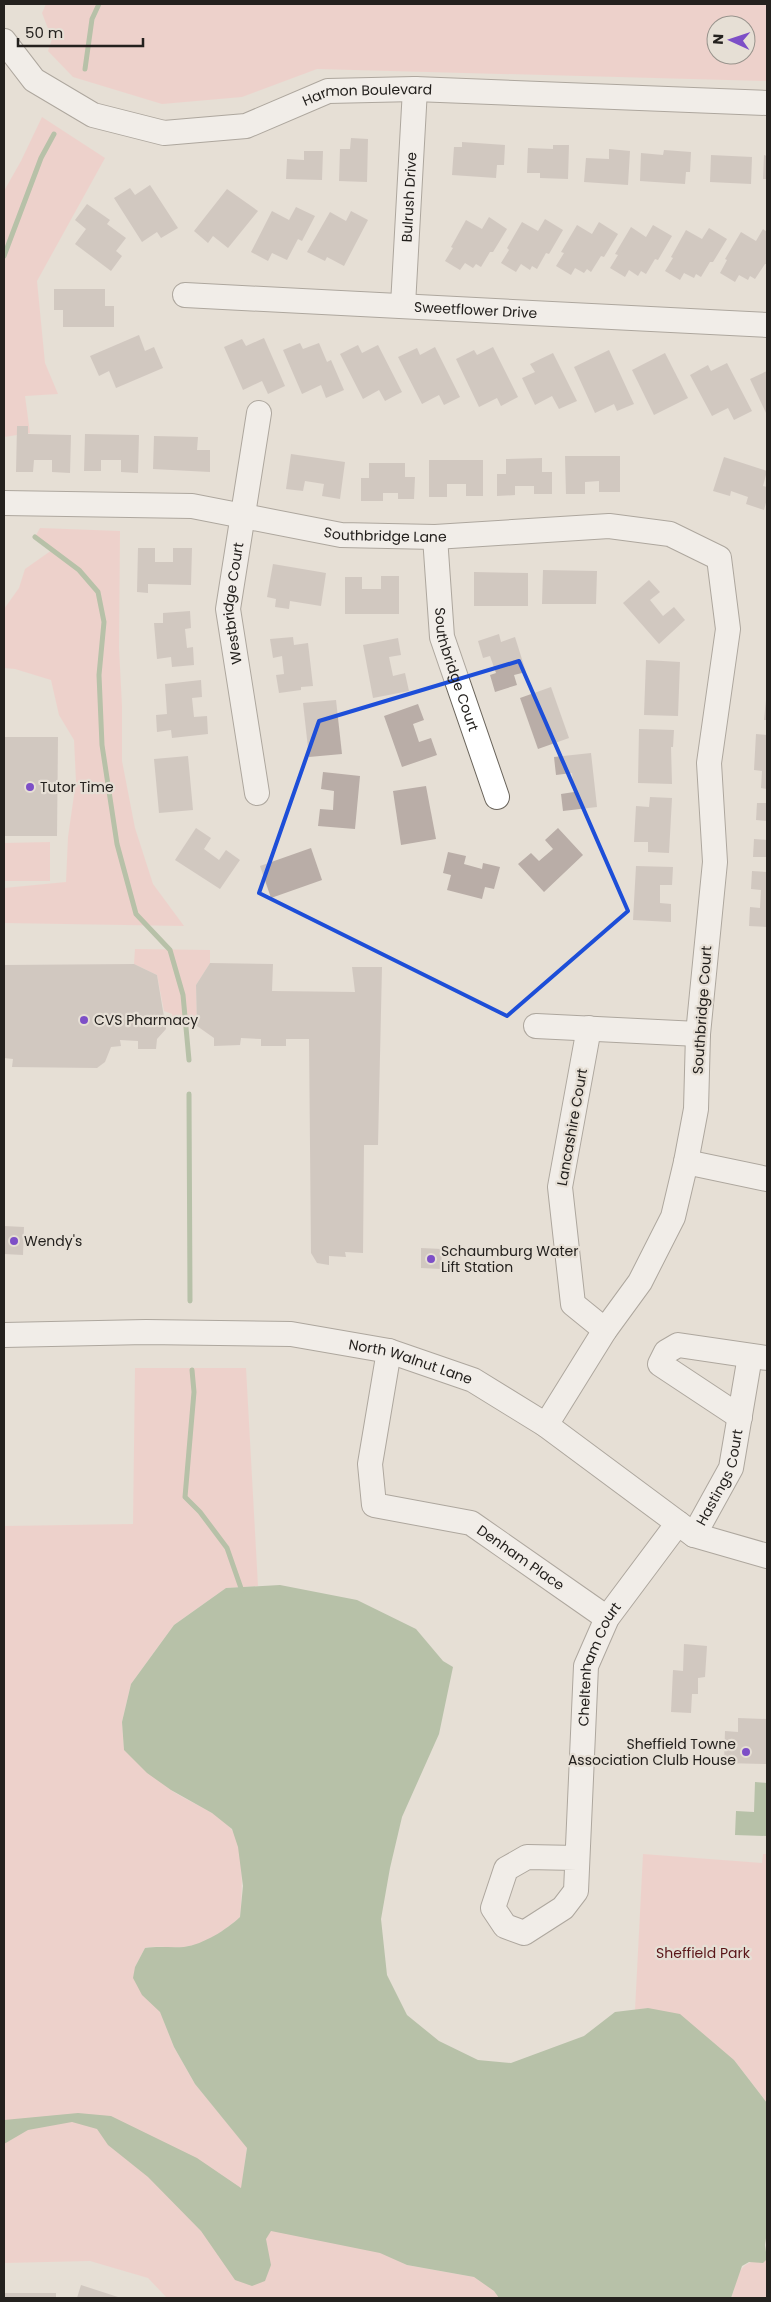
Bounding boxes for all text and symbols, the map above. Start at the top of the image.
scale bar [18,15,142,47]
north arrow [706,15,756,65]
text: 50 m [25,22,63,43]
text: N [708,34,728,45]
street label: Harmon Boulevard [299,79,432,111]
street label: Bulrush Drive [396,151,421,243]
street label: Sweetflower Drive [413,297,538,323]
street label: Southbridge Lane [322,522,448,547]
street label: Westbridge Court [218,541,248,666]
street label: Southbridge Court [430,607,484,734]
place label: Tutor Time [40,777,114,797]
marker: Tutor Time [24,781,36,793]
street label: Southbridge Court [688,945,716,1075]
place label: CVS Pharmacy [94,1010,198,1030]
marker: CVS Pharmacy [78,1014,90,1026]
street label: Lancashire Court [552,1067,592,1187]
place label: Wendy's [24,1231,82,1251]
marker: Wendy's [8,1235,20,1247]
place label: Schaumburg Water Lift Station [441,1241,579,1277]
marker: Schaumburg Water Lift Station [425,1253,437,1265]
street label: North Walnut Lane [347,1334,475,1389]
street label: Hastings Court [691,1428,747,1529]
street label: Denham Place [473,1520,569,1595]
street label: Cheltenham Court [573,1598,626,1727]
place label: Sheffield Towne Association Clulb House [568,1734,736,1770]
marker: Sheffield Towne Association Clulb House [740,1746,752,1758]
park label: Sheffield Park [656,1943,751,1963]

